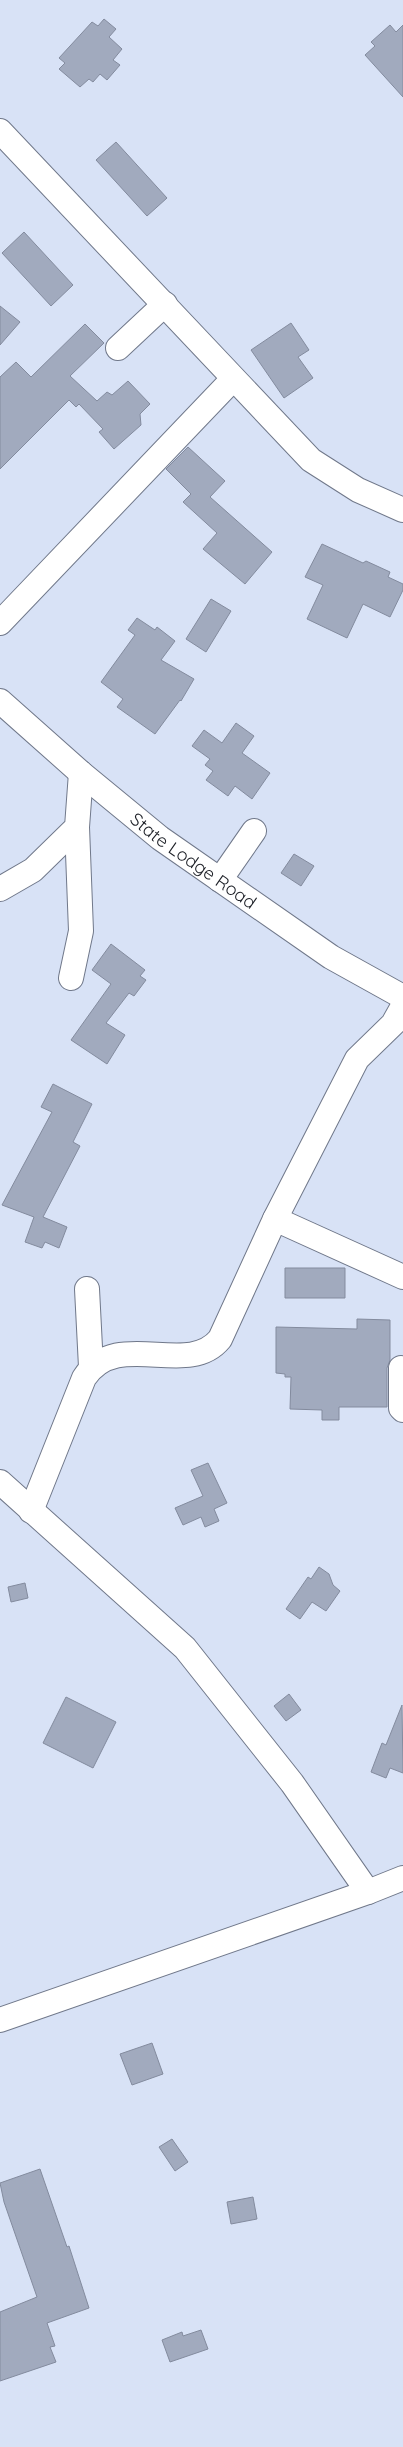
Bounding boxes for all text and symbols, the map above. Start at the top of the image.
street label: State Lodge Road [126,807,261,913]

